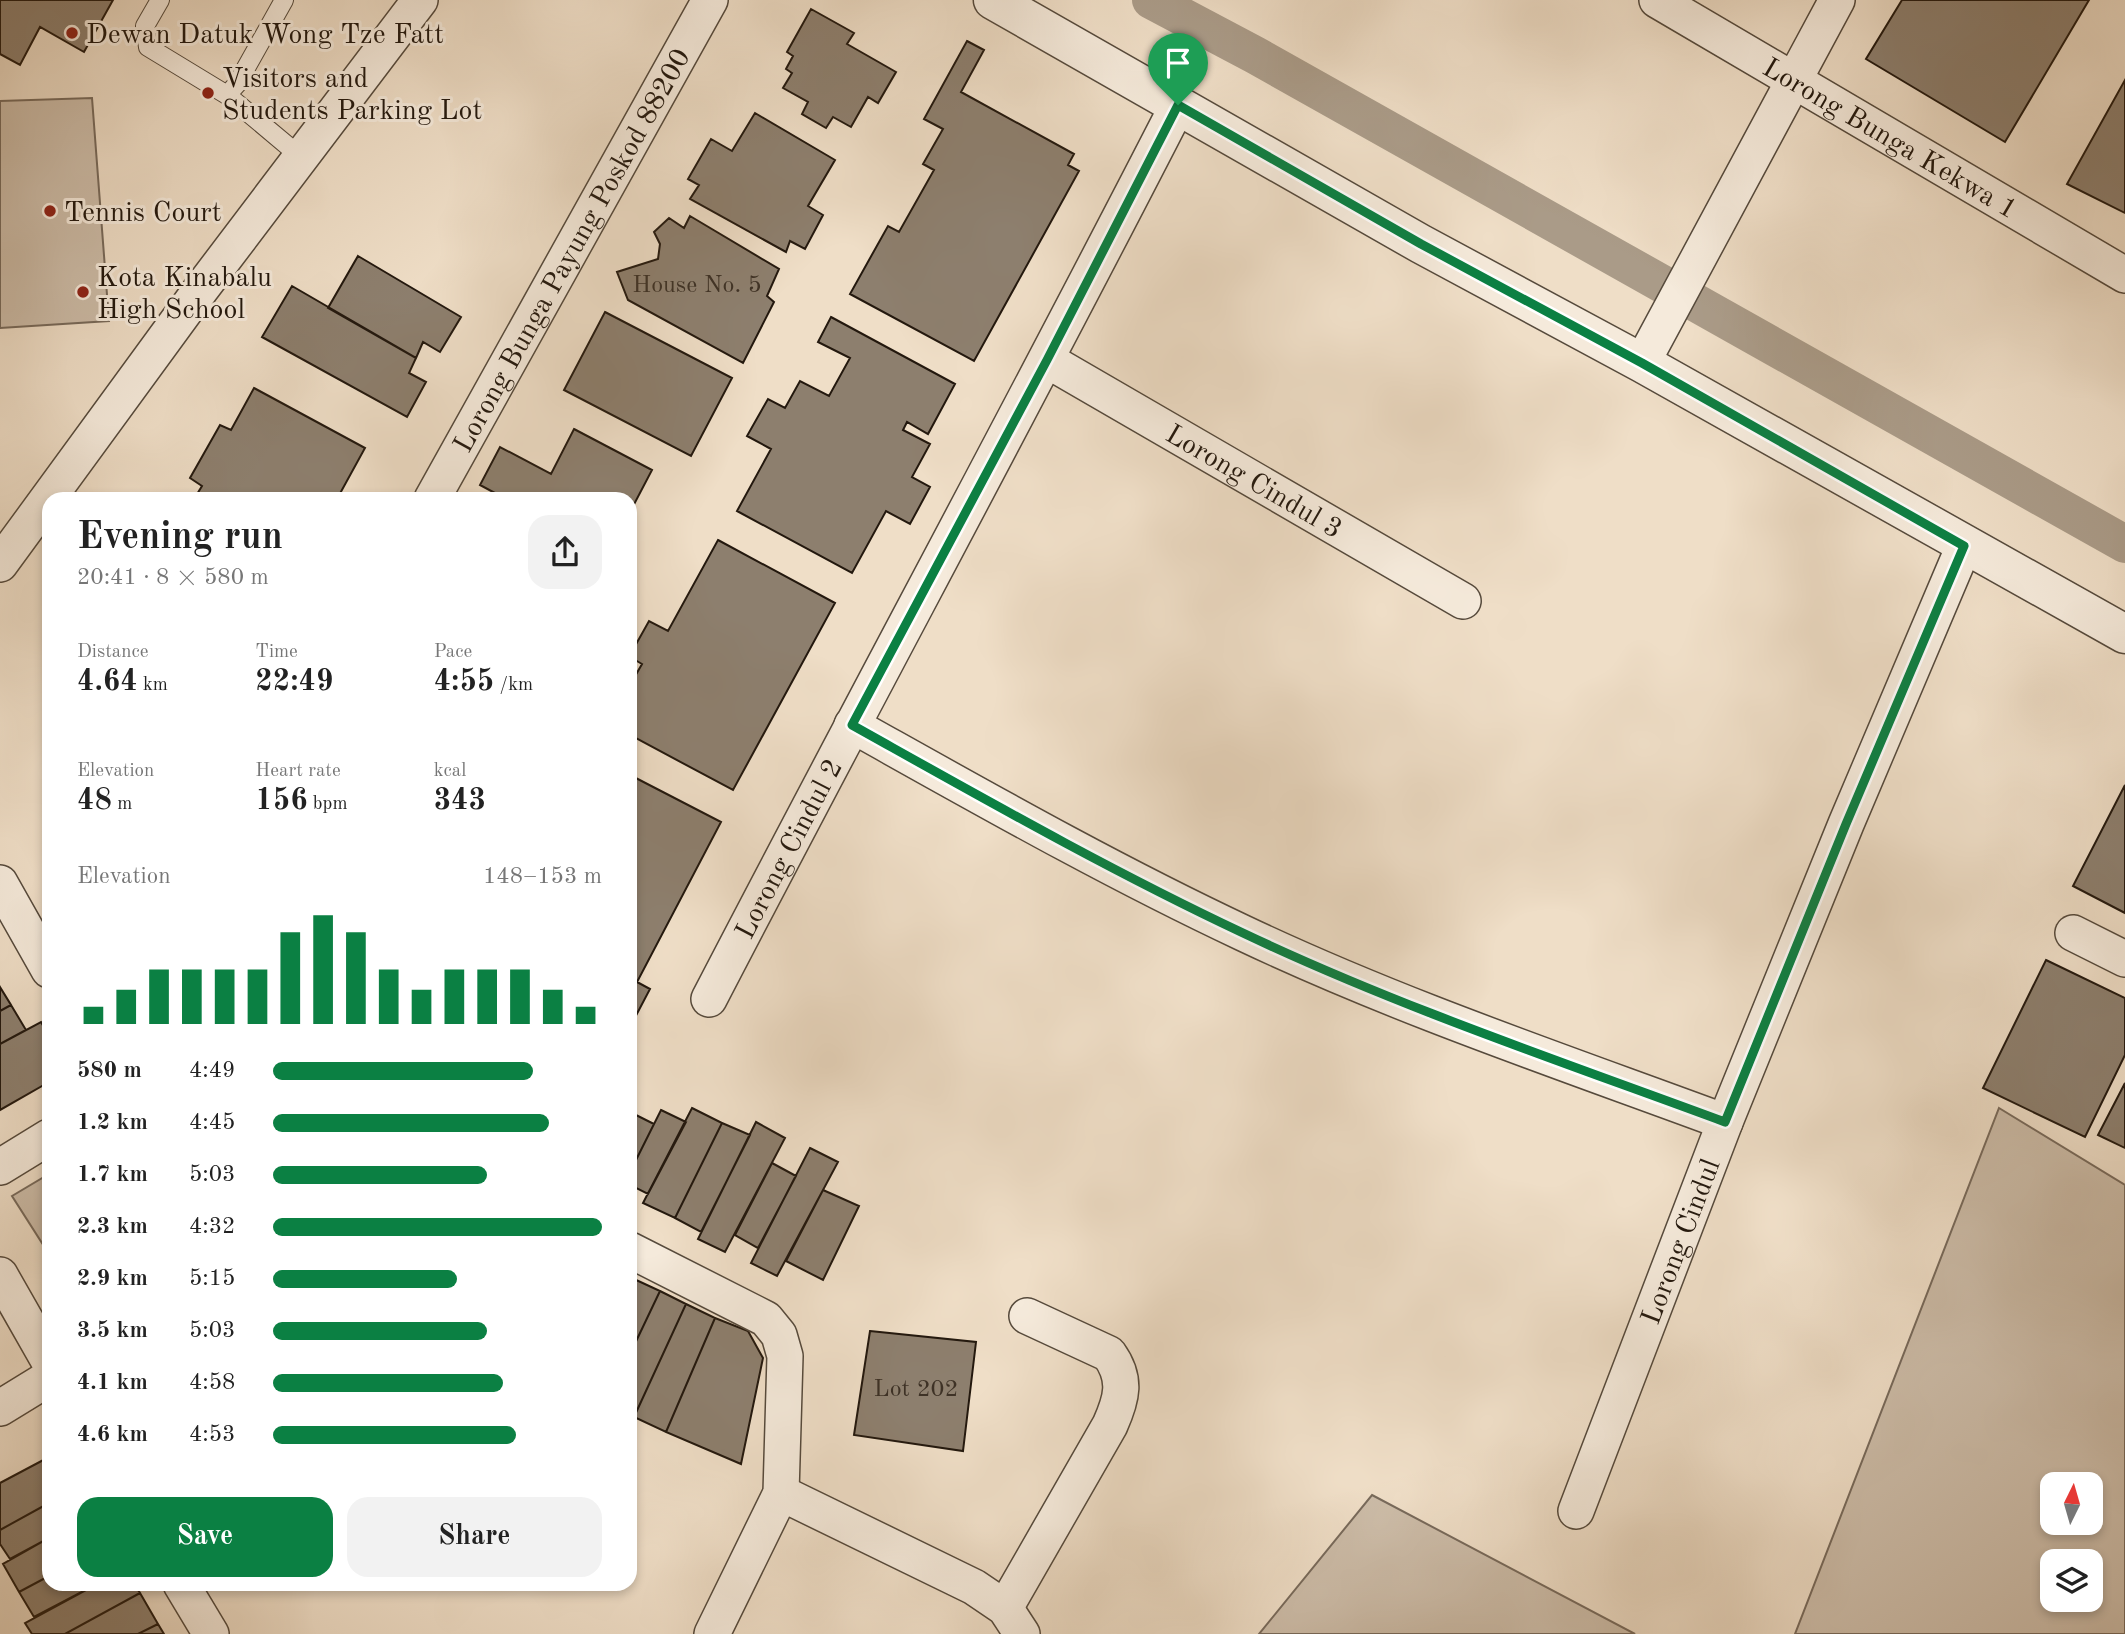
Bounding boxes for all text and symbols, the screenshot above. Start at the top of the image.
place label: Dewan Datuk Wong Tze Fatt [86,22,444,50]
marker: Dewan Datuk Wong Tze Fatt [64,25,80,41]
pin [1148,33,1208,105]
icon: arrive [1159,44,1197,82]
street label: Lorong Bunga Payung Poskod 88200 [450,45,697,458]
street label: Lorong Bunga Kekwa 1 [1757,54,2021,225]
place label: Visitors and Students Parking Lot [222,66,482,126]
marker: Visitors and Students Parking Lot [200,85,216,101]
place label: Tennis Court [64,200,222,228]
marker: Tennis Court [42,203,58,219]
place label: Kota Kinabalu High School [97,265,272,325]
house number: House No. 5 [632,274,762,298]
marker: Kota Kinabalu High School [75,284,91,300]
street label: Lorong Cindul 3 [1160,421,1346,545]
button: share [528,515,602,589]
text: Evening run [77,519,283,557]
text: 20:41 · 8 × 580 m [77,566,269,589]
text: Distance [77,643,149,662]
text: Time [255,643,298,662]
text: Pace [434,643,472,662]
text: 4.64 [77,667,138,697]
text: 22:49 [255,667,333,697]
text: 4:55 [434,667,494,697]
text: km [138,676,168,695]
text: /km [494,676,533,695]
street label: Lorong Cindul 2 [732,755,849,944]
text: Elevation [77,762,154,781]
text: Heart rate [255,762,341,781]
text: kcal [434,762,466,781]
text: 48 [77,786,112,816]
text: 156 [255,786,308,816]
text: 343 [434,786,486,816]
text: m [112,795,132,814]
text: bpm [308,795,348,814]
text: Elevation [77,865,171,888]
text: 148–153 m [483,865,602,888]
text: 580 m [77,1059,142,1082]
text: 4:49 [189,1059,235,1082]
text: 1.2 km [77,1111,148,1134]
text: 4:45 [189,1111,235,1134]
street label: Lorong Cindul [1638,1156,1726,1329]
text: 1.7 km [77,1163,148,1186]
text: 5:03 [189,1163,235,1186]
text: 2.3 km [77,1215,148,1238]
text: 4:32 [189,1215,235,1238]
text: 2.9 km [77,1267,148,1290]
text: 5:15 [189,1267,235,1290]
text: 3.5 km [77,1319,148,1342]
text: 5:03 [189,1319,235,1342]
text: 4.1 km [77,1371,148,1394]
text: 4:58 [189,1371,235,1394]
house number: Lot 202 [874,1378,958,1402]
text: 4.6 km [77,1423,148,1446]
text: 4:53 [189,1423,235,1446]
north arrow [2040,1472,2104,1535]
map controls [2040,1472,2103,1612]
button: Save [77,1497,333,1577]
button: Share [347,1497,602,1577]
button: layers [2040,1549,2103,1612]

